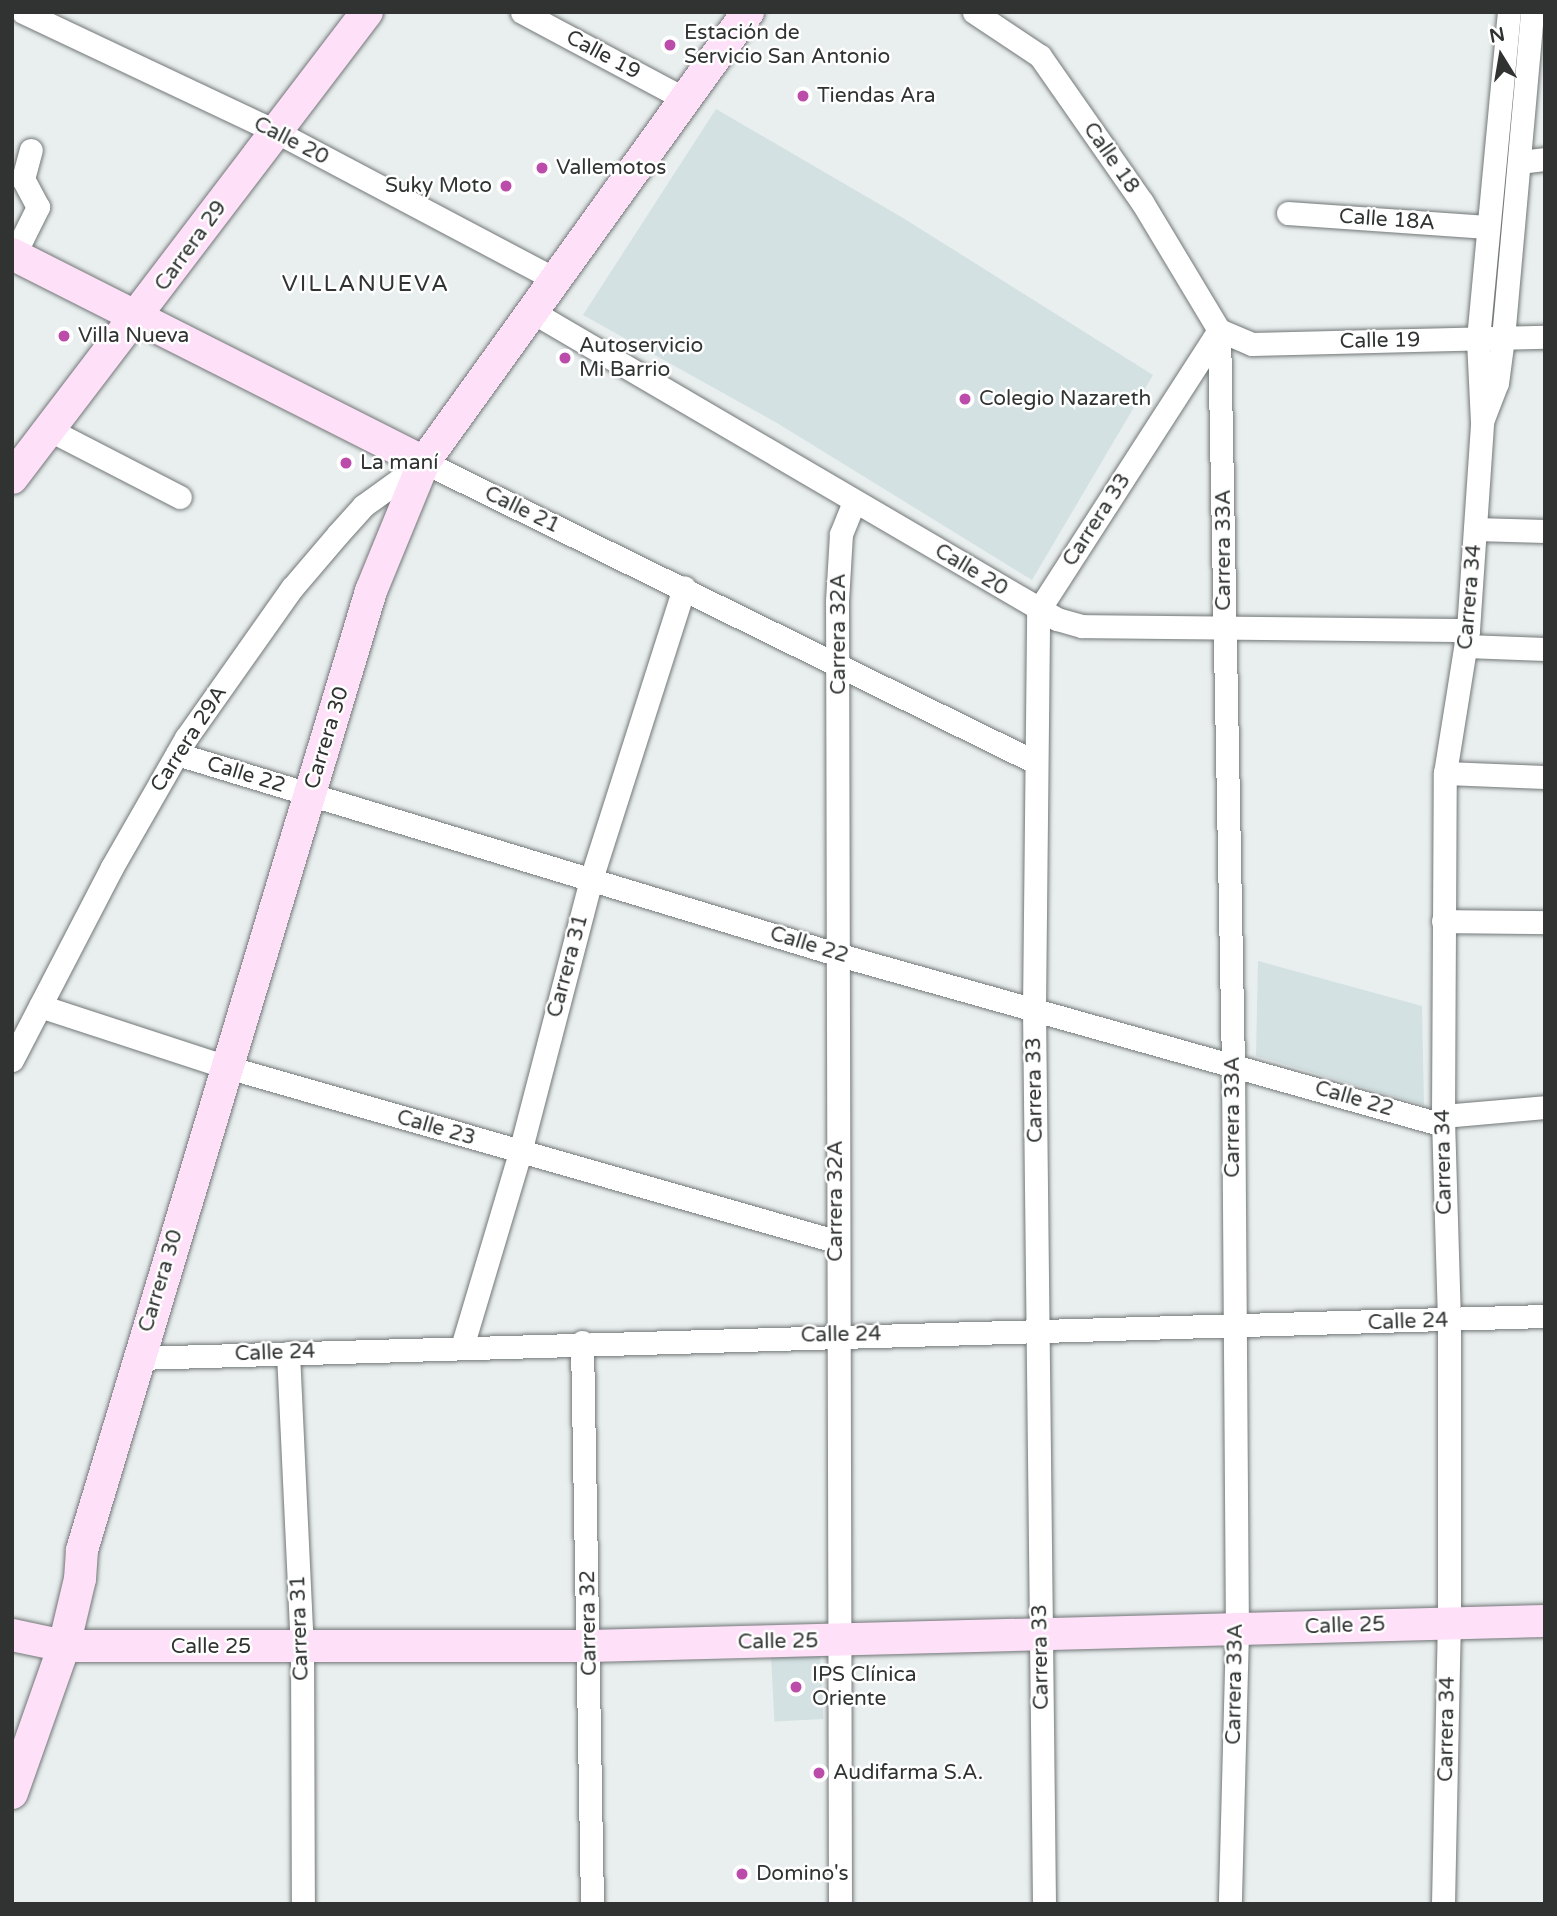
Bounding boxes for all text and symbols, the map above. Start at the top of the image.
place label: Estación de Servicio San Antonio [684,20,890,70]
north arrow [1466,21,1536,91]
text: N [1487,23,1507,48]
street label: Calle 19 [562,25,644,85]
marker: Estación de Servicio San Antonio [662,37,678,53]
place label: Tiendas Ara [817,83,935,109]
marker: Tiendas Ara [795,88,811,104]
street label: Calle 20 [249,111,333,171]
street label: Calle 18 [1078,118,1144,198]
place label: Vallemotos [556,155,666,181]
marker: Vallemotos [534,160,550,176]
place label: Suky Moto [385,173,492,199]
marker: Suky Moto [498,178,514,194]
street label: Carrera 29 [150,196,232,296]
street label: Calle 18A [1338,204,1436,236]
district label: VILLANUEVA [283,270,449,298]
place label: Villa Nueva [78,323,189,349]
marker: Villa Nueva [56,328,72,344]
street label: Calle 19 [1339,328,1421,354]
place label: Autoservicio Mi Barrio [579,333,703,383]
marker: Autoservicio Mi Barrio [557,350,573,366]
place label: Colegio Nazareth [979,386,1151,412]
marker: Colegio Nazareth [957,391,973,407]
place label: La maní [360,450,438,476]
marker: La maní [338,455,354,471]
street label: Carrera 33 [1058,469,1136,571]
street label: Calle 21 [480,481,564,539]
street label: Carrera 33A [1211,489,1237,611]
street label: Calle 20 [930,538,1012,602]
street label: Carrera 34 [1453,543,1487,651]
street label: Carrera 32A [826,573,852,695]
street label: Carrera 29A [145,681,233,797]
street label: Carrera 30 [299,684,355,792]
street label: Calle 22 [204,751,288,799]
street label: Carrera 31 [542,912,594,1020]
street label: Calle 22 [767,921,851,969]
street label: Carrera 33 [1021,1037,1049,1143]
street label: Carrera 33A [1220,1056,1246,1178]
street label: Calle 22 [1312,1076,1396,1122]
street label: Calle 23 [394,1105,478,1151]
street label: Carrera 34 [1430,1109,1458,1215]
street label: Carrera 32A [823,1140,849,1262]
street label: Carrera 30 [133,1227,189,1335]
street label: Calle 24 [1367,1308,1449,1336]
street label: Calle 24 [800,1322,882,1348]
street label: Calle 24 [234,1339,316,1367]
street label: Carrera 32 [575,1570,603,1676]
street label: Carrera 31 [286,1575,314,1681]
street label: Carrera 33 [1027,1604,1055,1710]
street label: Calle 25 [1304,1612,1386,1640]
street label: Carrera 33A [1221,1623,1249,1745]
street label: Calle 25 [737,1629,819,1655]
street label: Calle 25 [171,1634,251,1660]
place label: IPS Clínica Oriente [812,1662,917,1712]
street label: Carrera 34 [1433,1676,1461,1782]
marker: IPS Clínica Oriente [786,1677,806,1697]
place label: Audifarma S.A. [833,1760,983,1786]
marker: Audifarma S.A. [811,1765,827,1781]
place label: Domino's [756,1861,849,1887]
marker: Domino's [734,1866,750,1882]

